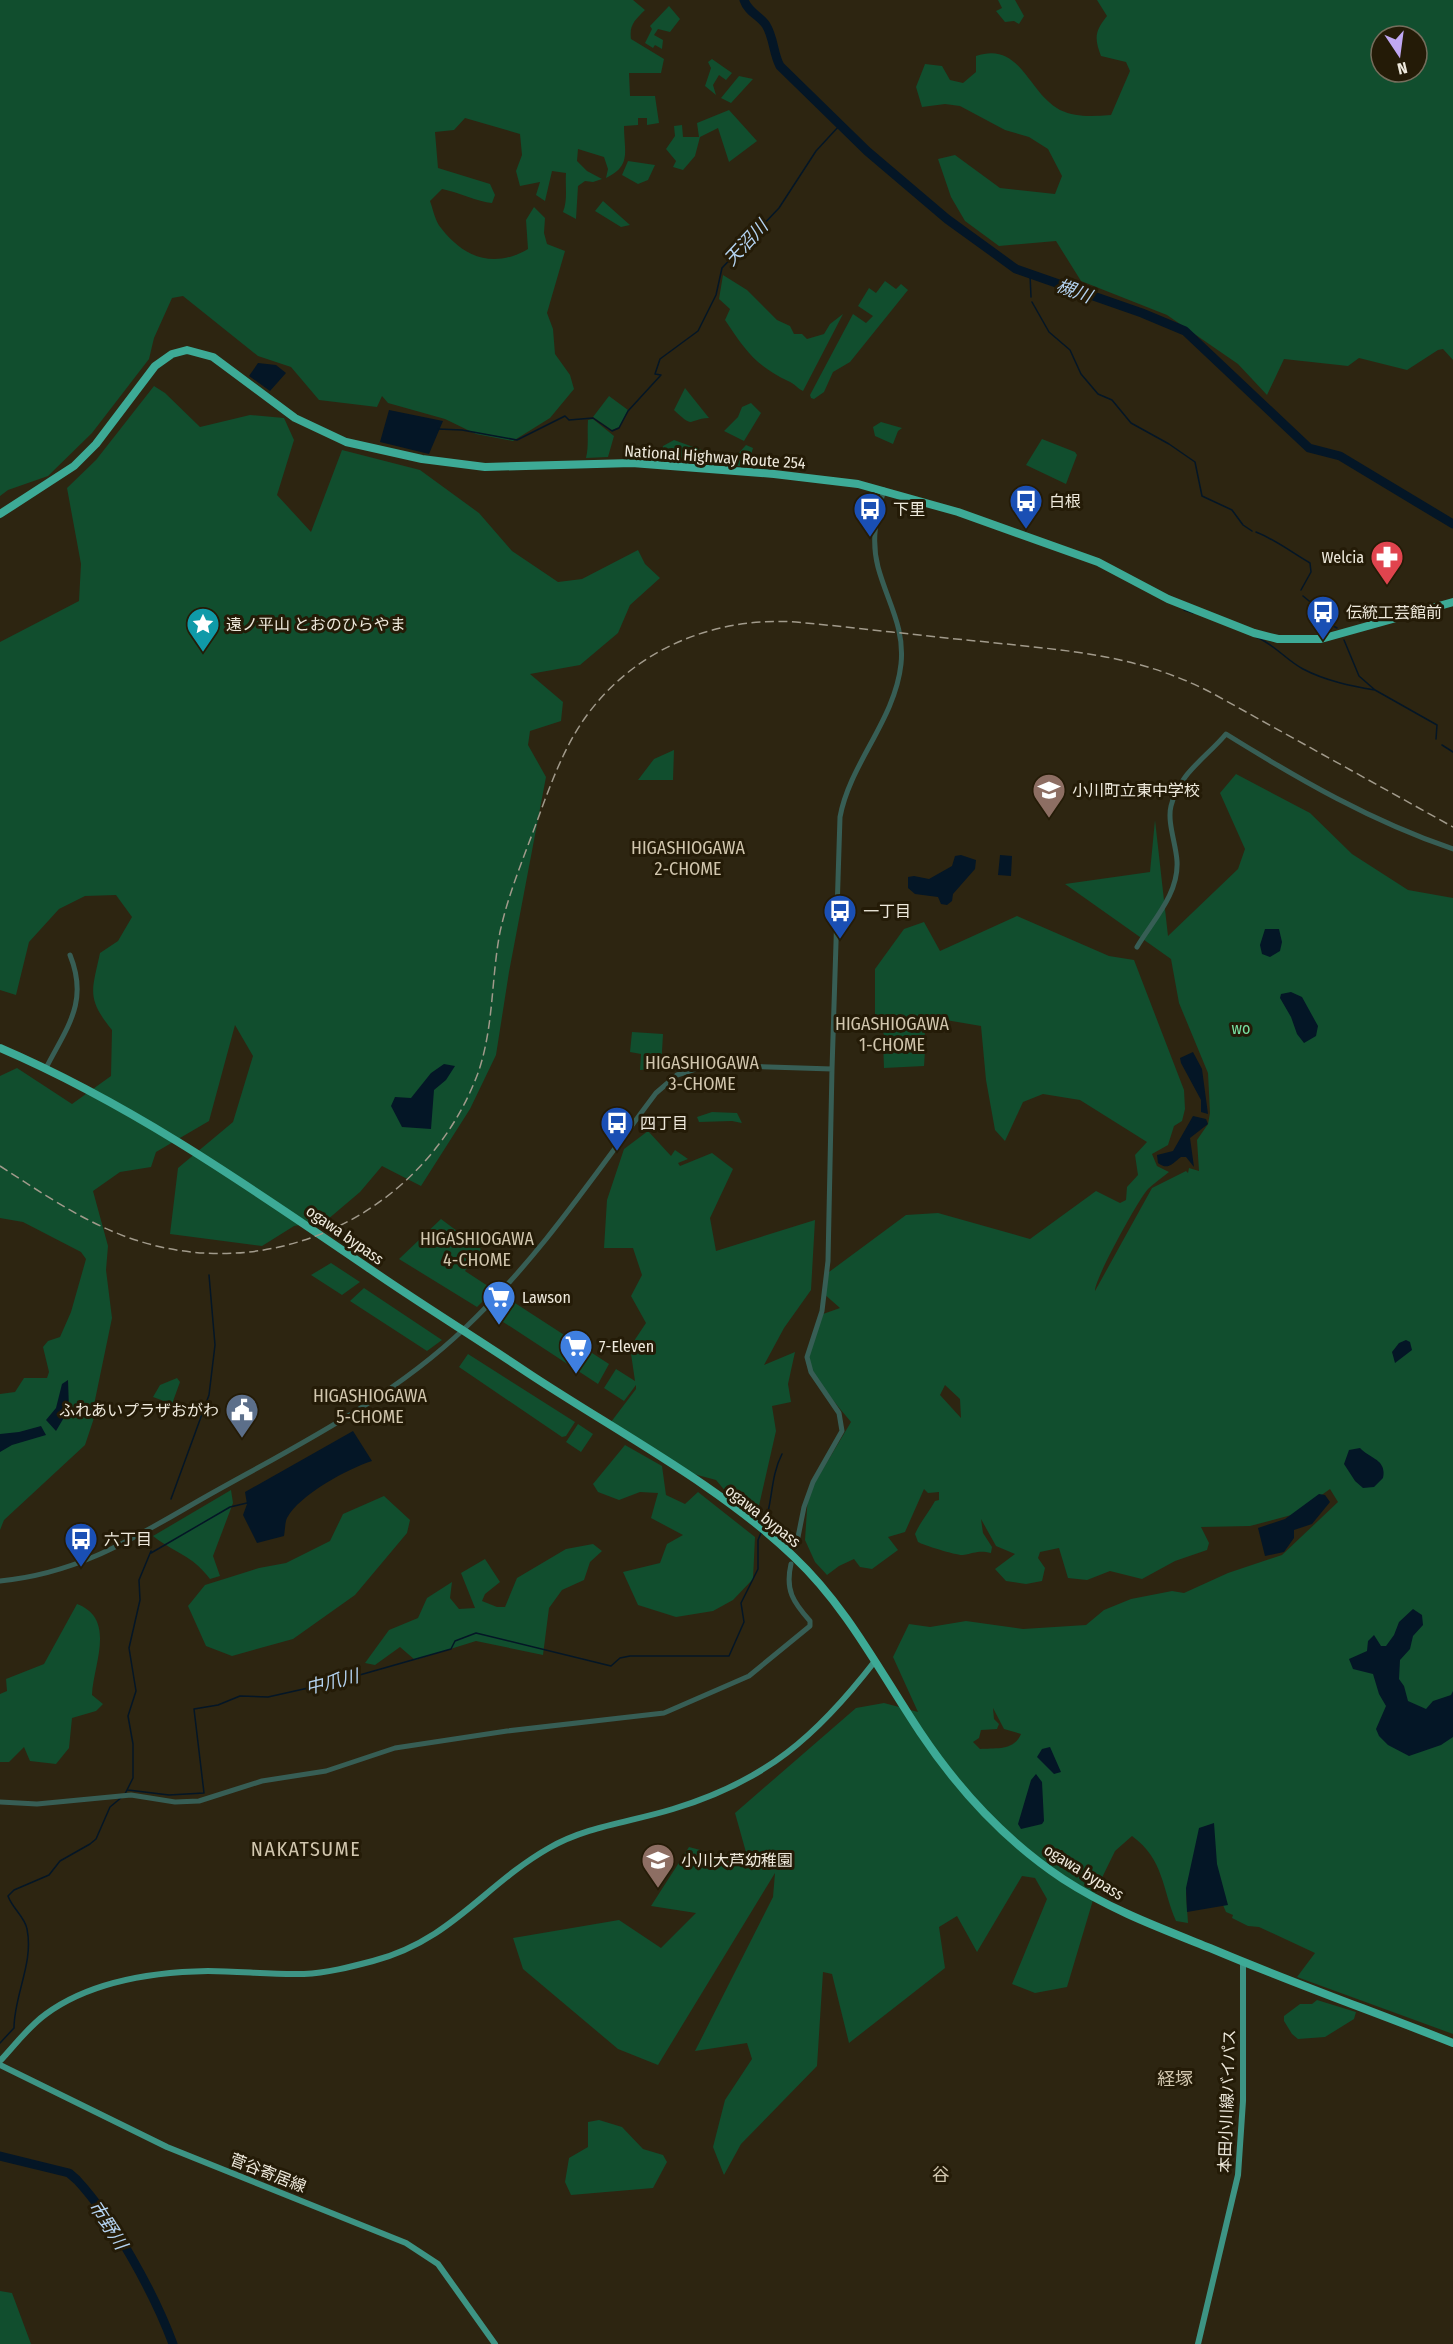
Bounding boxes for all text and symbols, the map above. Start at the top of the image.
north arrow [1369,24,1429,84]
text: N [1395,58,1409,78]
water label: 天沼川 [720,214,774,270]
water label: 槻川 [1053,275,1097,308]
street label: National Highway Route 254 [624,441,807,473]
bus stop icon: 白根 [1008,483,1044,530]
bus stop icon: 下里 [852,491,888,538]
place label: 白根 [1049,492,1081,511]
place label: 下里 [893,500,925,519]
pharmacy icon: Welcia [1369,539,1405,586]
place label: Welcia [1321,548,1364,567]
bus stop icon: 伝統工芸館前 [1305,594,1341,641]
place label: 伝統工芸館前 [1346,603,1442,622]
place icon: 遠ノ平山 とおのひらやま [185,606,221,653]
place label: 遠ノ平山 とおのひらやま [226,615,406,634]
school or university icon: 小川町立東中学校 [1031,772,1067,819]
place label: 小川町立東中学校 [1072,781,1200,800]
district label: HIGASHIOGAWA 2-CHOME [631,837,746,880]
bus stop icon: 一丁目 [822,893,858,940]
place label: 一丁目 [863,902,911,921]
district label: HIGASHIOGAWA 1-CHOME [835,1013,950,1056]
park label: wo [1232,1019,1250,1038]
district label: HIGASHIOGAWA 3-CHOME [645,1052,760,1095]
bus stop icon: 四丁目 [599,1105,635,1152]
place label: 四丁目 [640,1114,688,1133]
street label: ogawa bypass [303,1201,388,1269]
district label: HIGASHIOGAWA 4-CHOME [420,1228,535,1271]
supermarket icon: Lawson [481,1279,517,1326]
place label: Lawson [522,1288,571,1307]
supermarket icon: 7-Eleven [558,1328,594,1375]
place label: 7-Eleven [599,1337,654,1356]
district label: HIGASHIOGAWA 5-CHOME [313,1385,428,1428]
public building icon: ふれあいプラザおがわ [224,1392,260,1439]
place label: ふれあいプラザおがわ [59,1401,219,1420]
street label: ogawa bypass [722,1481,805,1551]
bus stop icon: 六丁目 [63,1521,99,1568]
place label: 六丁目 [104,1530,152,1549]
water label: 中爪川 [303,1664,363,1699]
district label: NAKATSUME [251,1837,361,1861]
street label: ogawa bypass [1041,1840,1128,1904]
school or university icon: 小川大芦幼稚園 [640,1842,676,1889]
place label: 小川大芦幼稚園 [681,1851,793,1870]
street label: 本田小川線バイパス [1215,2029,1239,2173]
district label: 経塚 [1157,2068,1193,2090]
street label: 菅谷寄居線 [227,2150,309,2196]
district label: 谷 [932,2164,950,2186]
water label: 市野川 [84,2196,133,2255]

